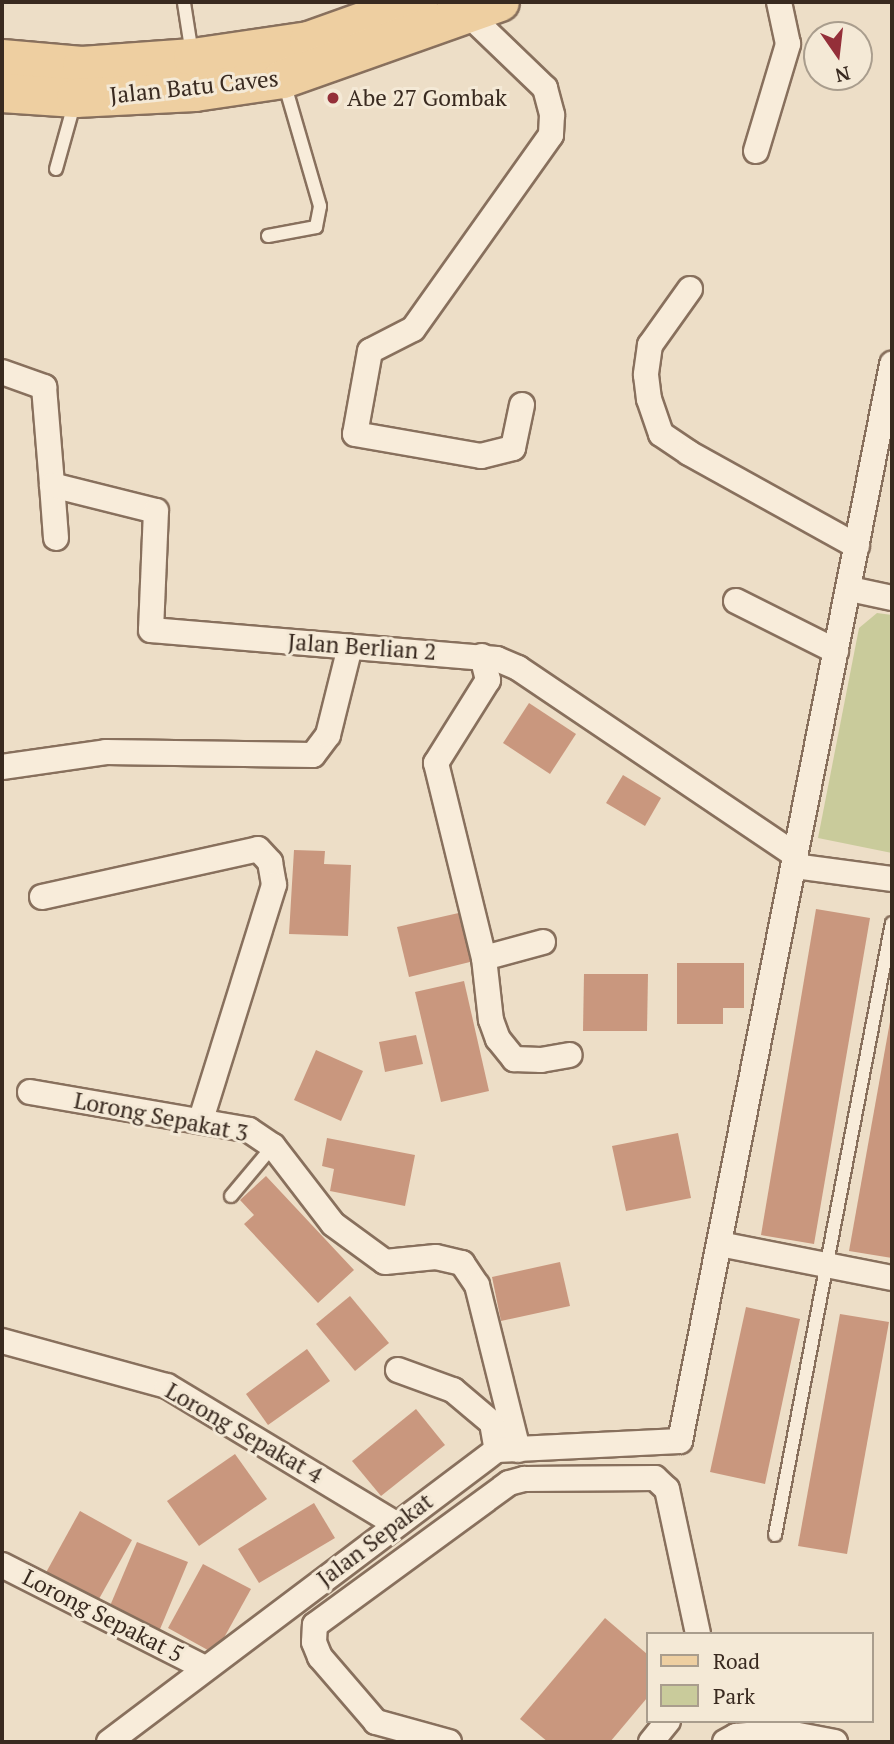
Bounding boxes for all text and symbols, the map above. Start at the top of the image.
north arrow [803,21,873,91]
text: N [833,61,853,89]
street label: Jalan Batu Caves [108,64,280,110]
place label: Abe 27 Gombak [347,84,507,112]
marker: Abe 27 Gombak [325,90,341,106]
street label: Jalan Berlian 2 [287,628,437,666]
street label: Lorong Sepakat 3 [72,1087,250,1147]
street label: Lorong Sepakat 4 [161,1377,327,1489]
street label: Jalan Sepakat [312,1488,438,1592]
street label: Lorong Sepakat 5 [18,1564,188,1668]
legend [646,1632,873,1723]
text: Road [713,1647,760,1675]
text: Park [713,1682,755,1710]

